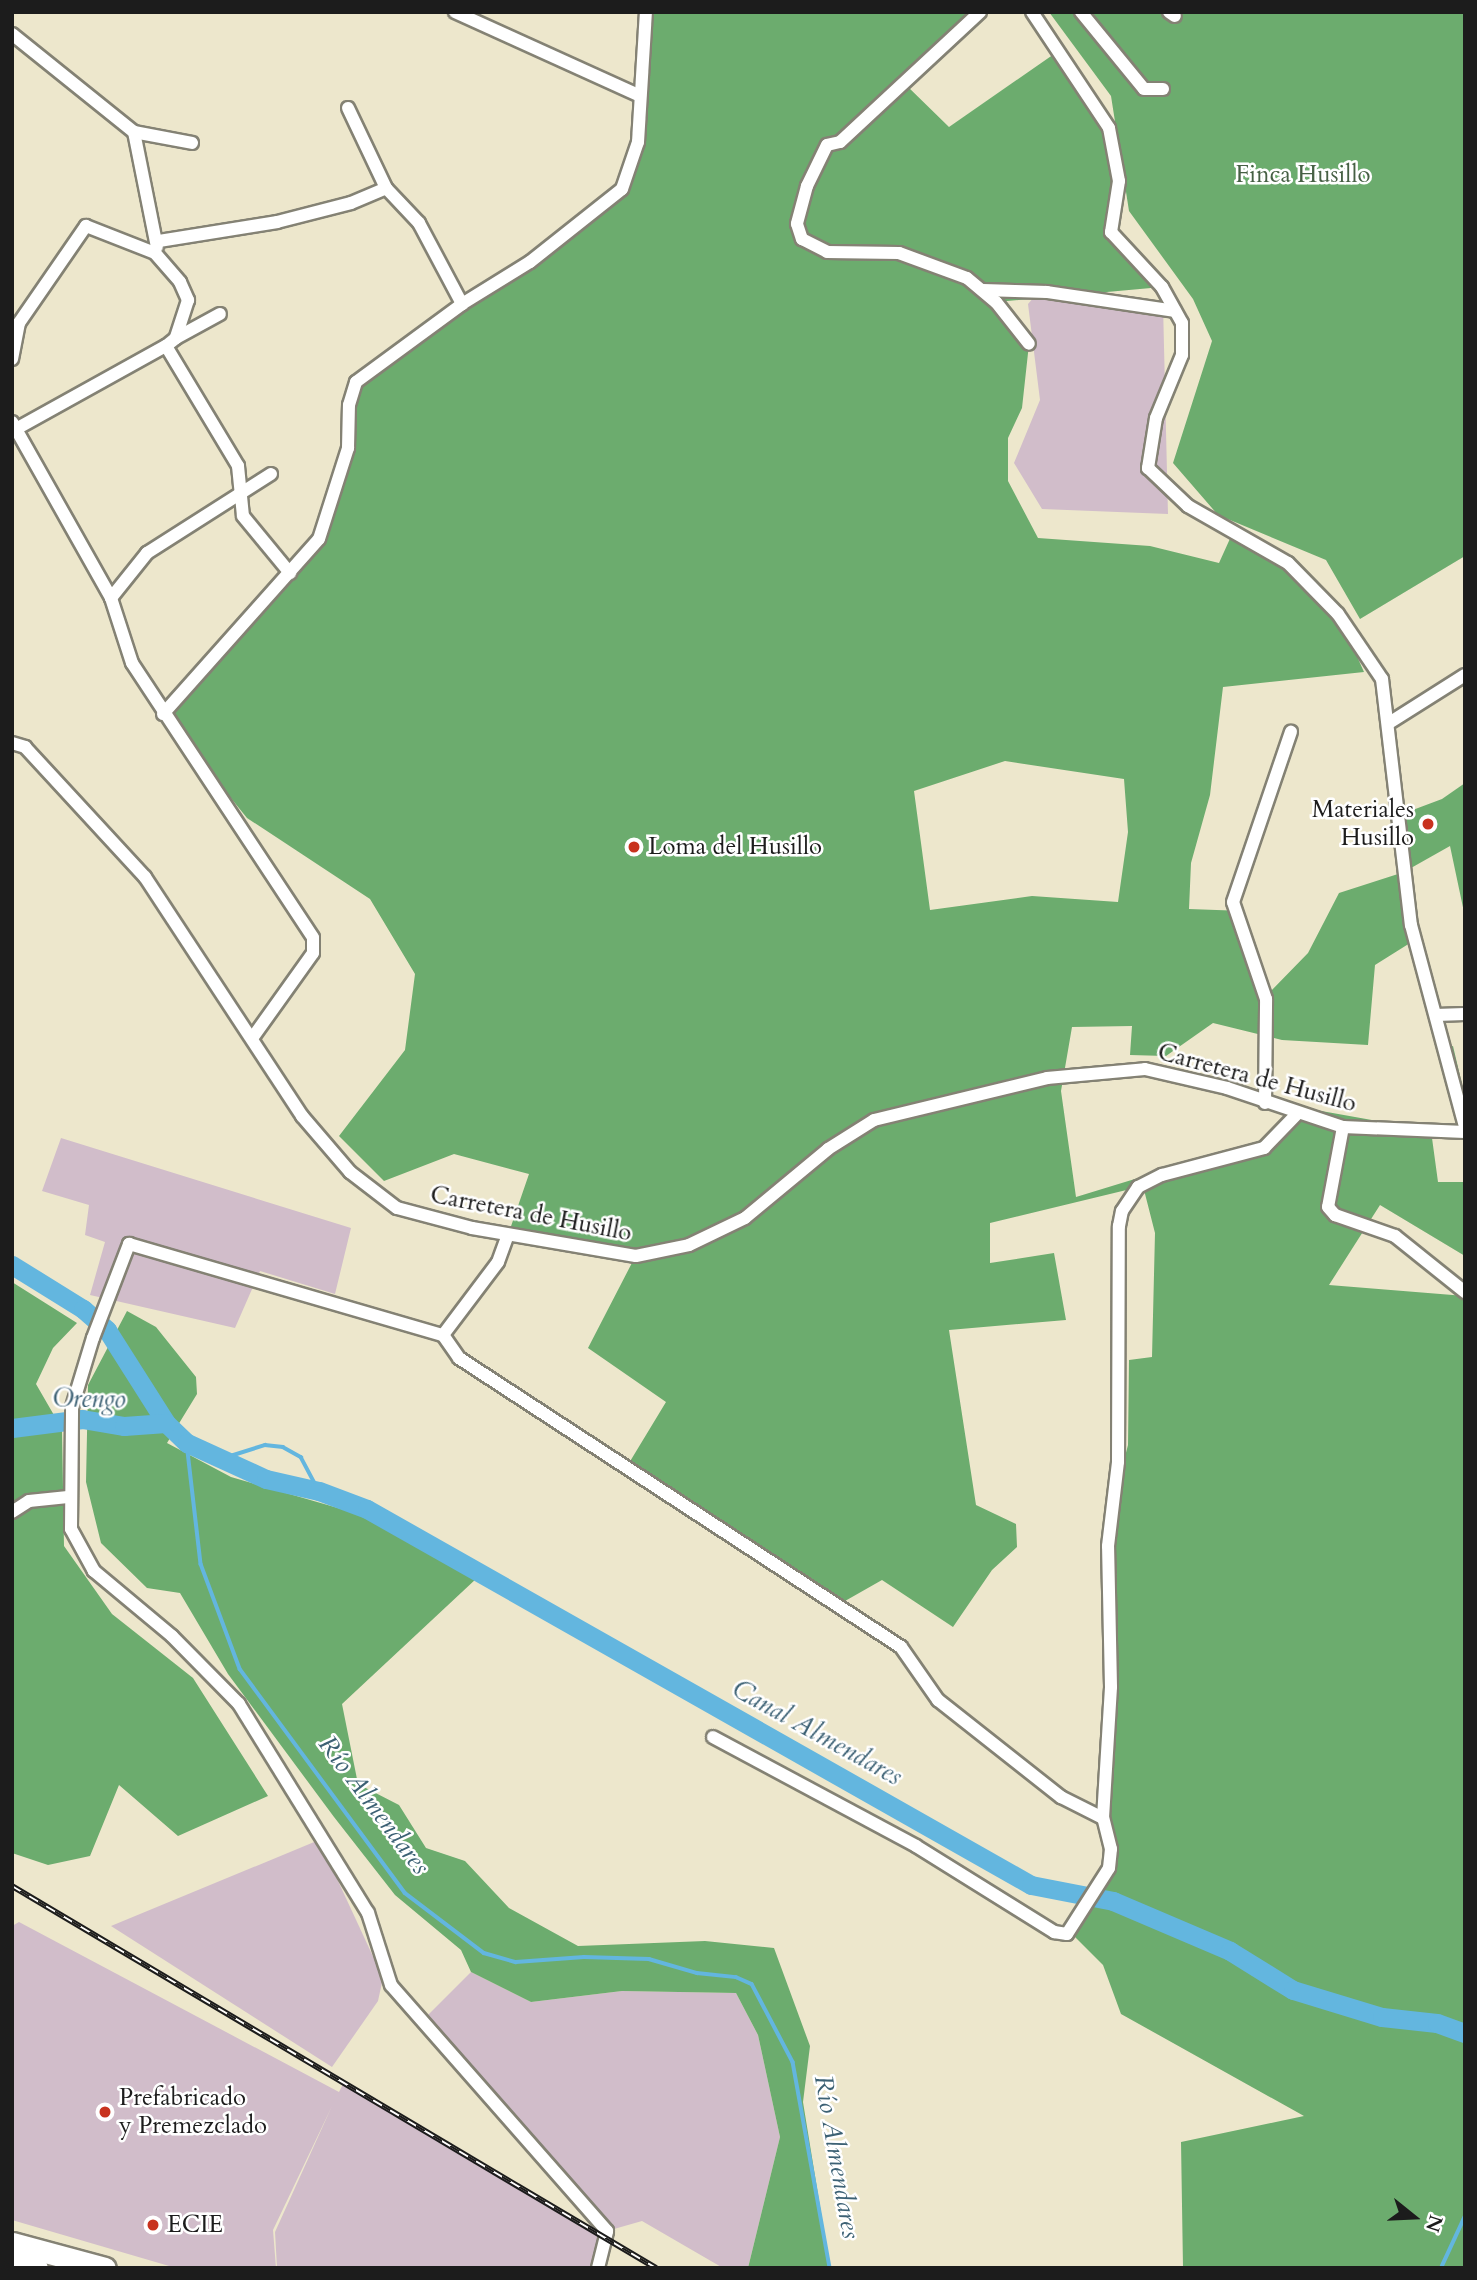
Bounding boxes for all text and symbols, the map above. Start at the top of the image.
park label: Finca Husillo [1235,161,1371,189]
place label: Materiales Husillo [1312,796,1414,852]
marker: Materiales Husillo [1420,816,1436,832]
place label: Loma del Husillo [648,833,822,861]
marker: Loma del Husillo [626,839,642,855]
street label: Carretera de Husillo [1155,1038,1359,1118]
street label: Carretera de Husillo [428,1180,634,1248]
water label: Orengo [52,1383,126,1415]
water label: Canal Almendares [727,1673,907,1793]
water label: Río Almendares [312,1729,436,1881]
water label: Río Almendares [807,2073,867,2241]
place label: Prefabricado y Premezclado [119,2084,267,2140]
marker: Prefabricado y Premezclado [97,2104,113,2120]
north arrow [1379,2182,1449,2252]
place label: ECIE [167,2211,223,2239]
text: N [1419,2212,1449,2235]
marker: ECIE [145,2217,161,2233]

